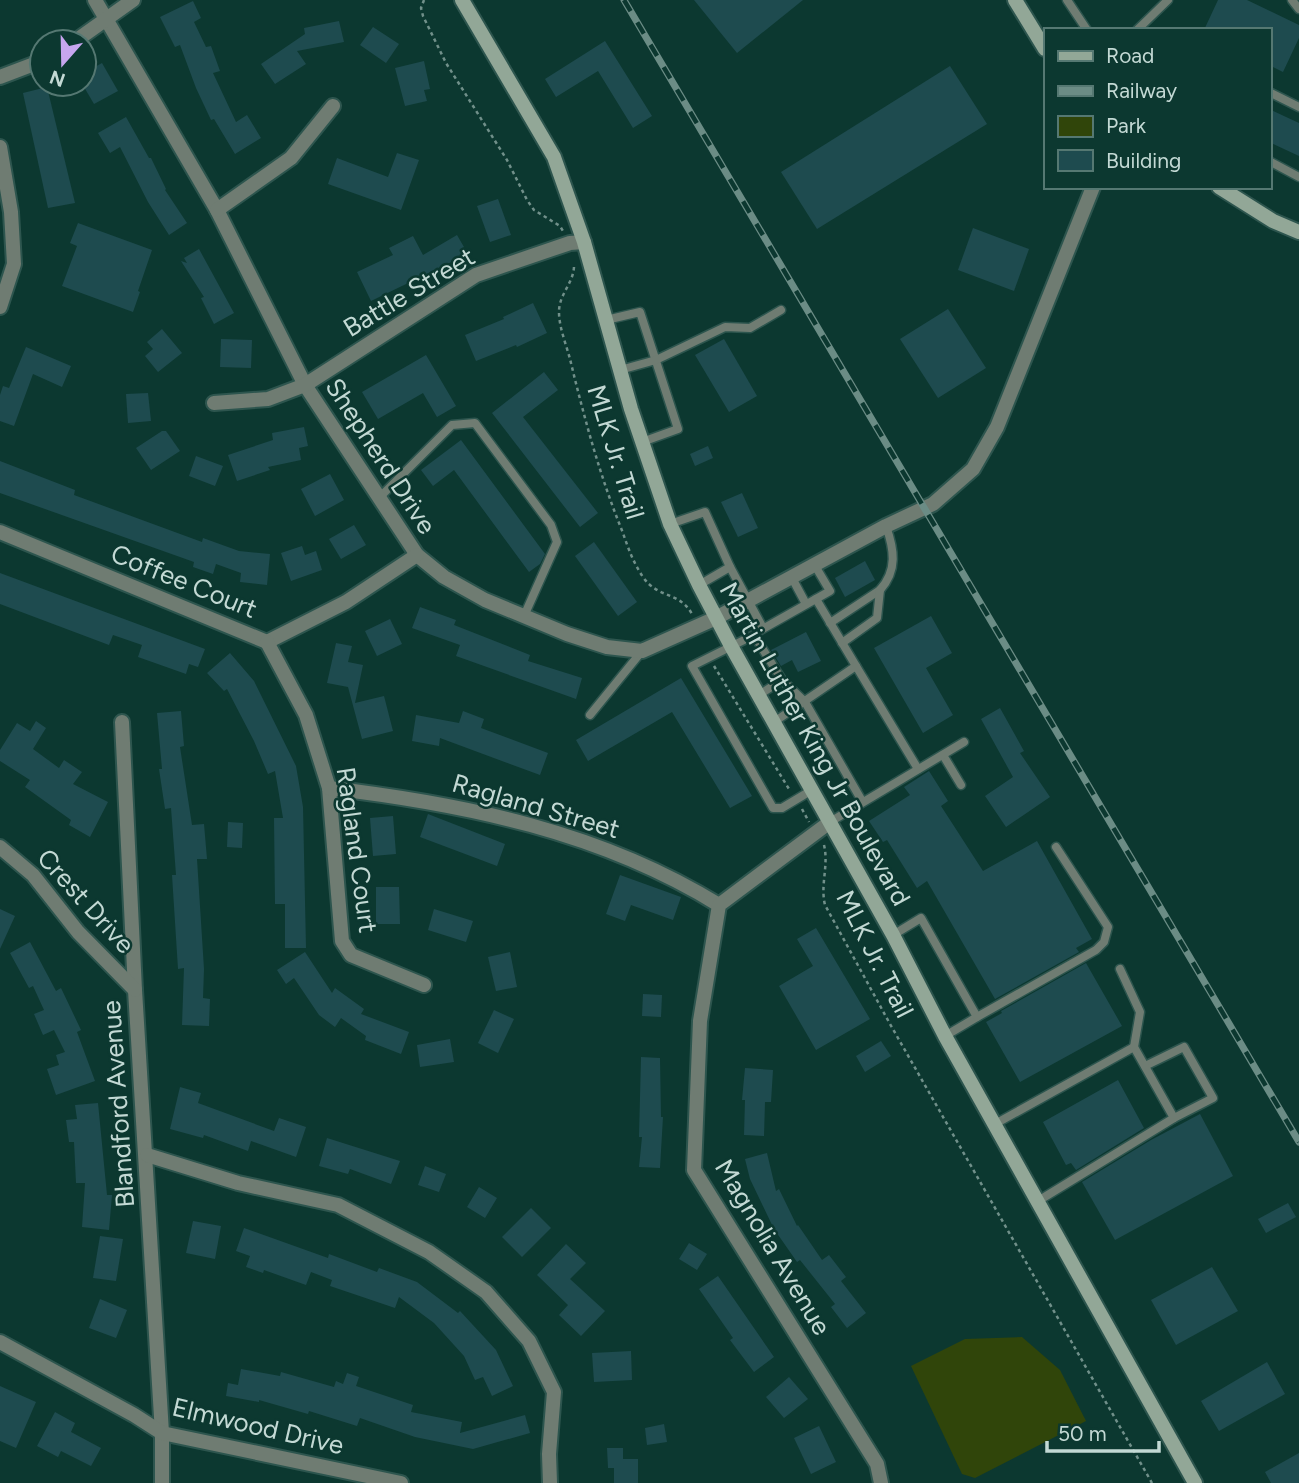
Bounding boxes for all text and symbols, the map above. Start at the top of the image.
north arrow [28,28,98,98]
legend [1044,28,1271,189]
text: Road [1106,43,1154,68]
text: N [47,65,68,92]
text: Railway [1106,78,1177,103]
text: Park [1106,113,1147,138]
text: Building [1106,148,1181,173]
street label: Battle Street [337,240,481,344]
street label: Shepherd Drive [319,372,443,540]
street label: MLK Jr. Trail [580,381,652,523]
street label: Coffee Court [106,537,262,625]
street label: Martin Luther King Jr Boulevard [713,577,917,911]
street label: Ragland Court [330,765,384,935]
street label: Ragland Street [449,767,624,845]
street label: Crest Drive [31,842,141,960]
street label: MLK Jr. Trail [829,885,921,1023]
street label: Blandford Avenue [95,999,141,1209]
street label: Magnolia Avenue [708,1153,838,1341]
street label: Elmwood Drive [169,1391,347,1461]
scale bar [1047,1410,1159,1454]
text: 50 m [1058,1421,1107,1446]

